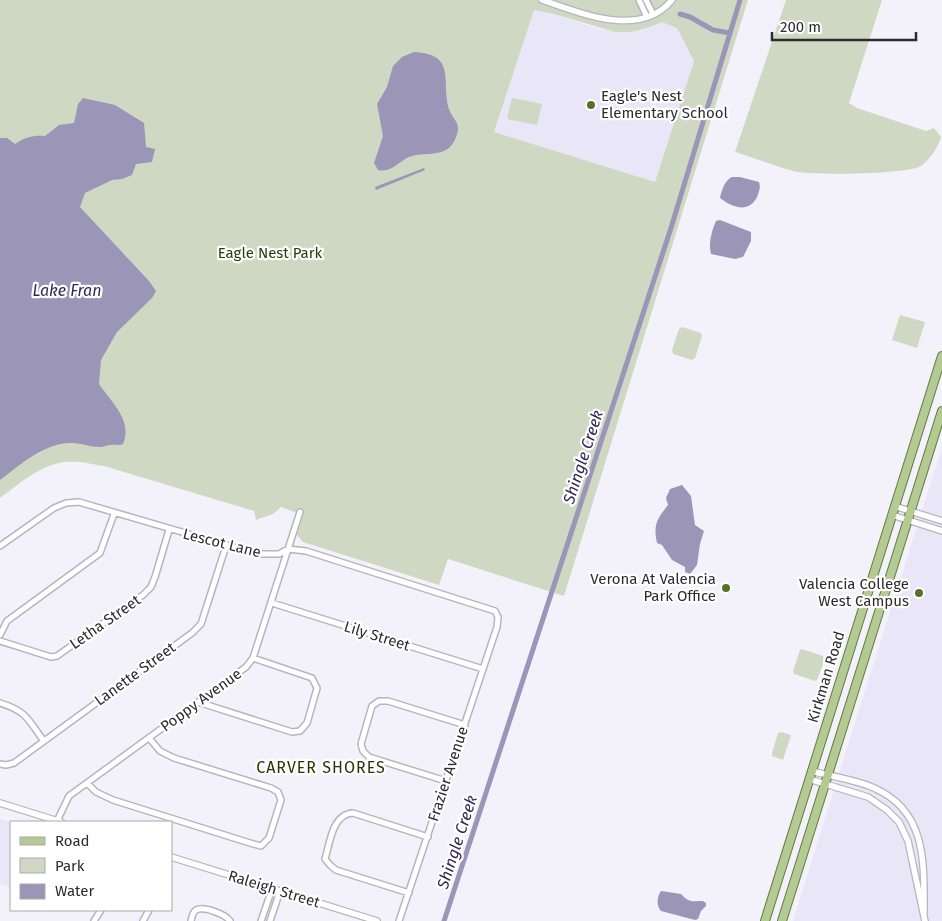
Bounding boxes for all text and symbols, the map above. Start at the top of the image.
scale bar [772,10,916,42]
text: 200 m [780,18,821,36]
place label: Eagle's Nest Elementary School [601,87,729,122]
marker: Eagle's Nest Elementary School [585,99,597,111]
park label: Eagle Nest Park [218,244,323,262]
water label: Lake Fran [33,281,101,300]
water label: Shingle Creek [559,408,607,507]
street label: Lescot Lane [181,525,263,561]
place label: Verona At Valencia Park Office [590,570,716,605]
place label: Valencia College West Campus [799,575,909,610]
marker: Verona At Valencia Park Office [720,582,732,594]
marker: Valencia College West Campus [913,587,925,599]
street label: Letha Street [66,591,144,653]
street label: Lily Street [342,617,413,655]
street label: Kirkman Road [804,629,848,725]
street label: Lanette Street [91,638,180,709]
street label: Poppy Avenue [157,665,245,735]
street label: Frazier Avenue [424,724,472,824]
district label: CARVER SHORES [256,758,386,777]
water label: Shingle Creek [433,793,481,892]
legend [10,821,172,911]
text: Road [55,832,90,850]
text: Park [55,857,85,875]
street label: Raleigh Street [226,867,323,912]
text: Water [55,882,94,900]

